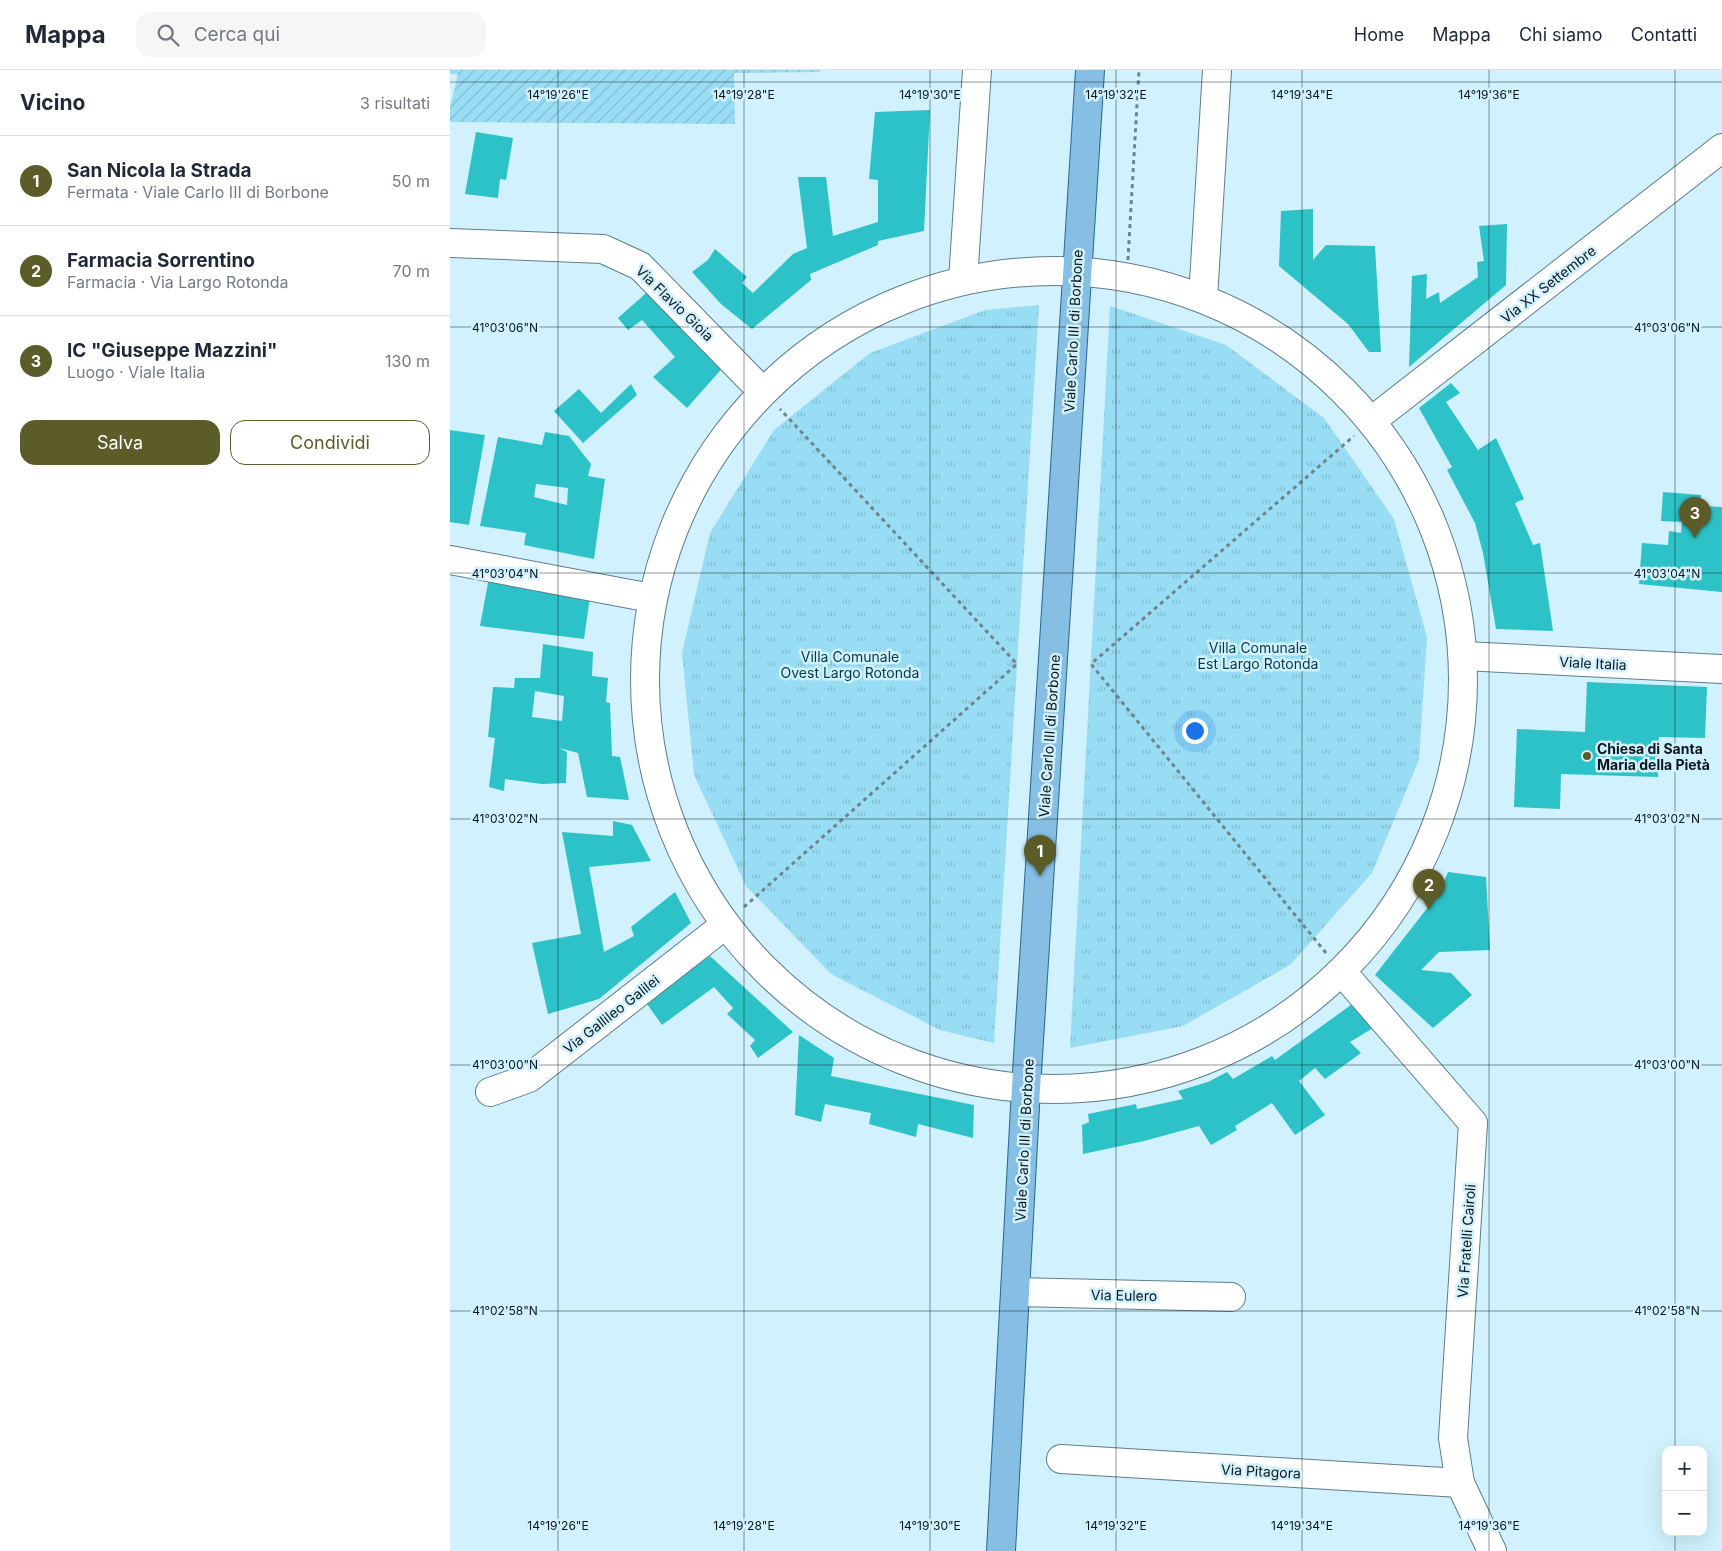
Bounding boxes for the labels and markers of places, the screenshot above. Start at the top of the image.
pin: 3 [1679,497,1711,538]
place label: Chiesa di Santa Maria della Pietà [1597,740,1710,773]
marker: Chiesa di Santa Maria della Pietà [1581,750,1593,762]
pin: 1 [1024,835,1056,876]
pin: 2 [1413,869,1445,910]

